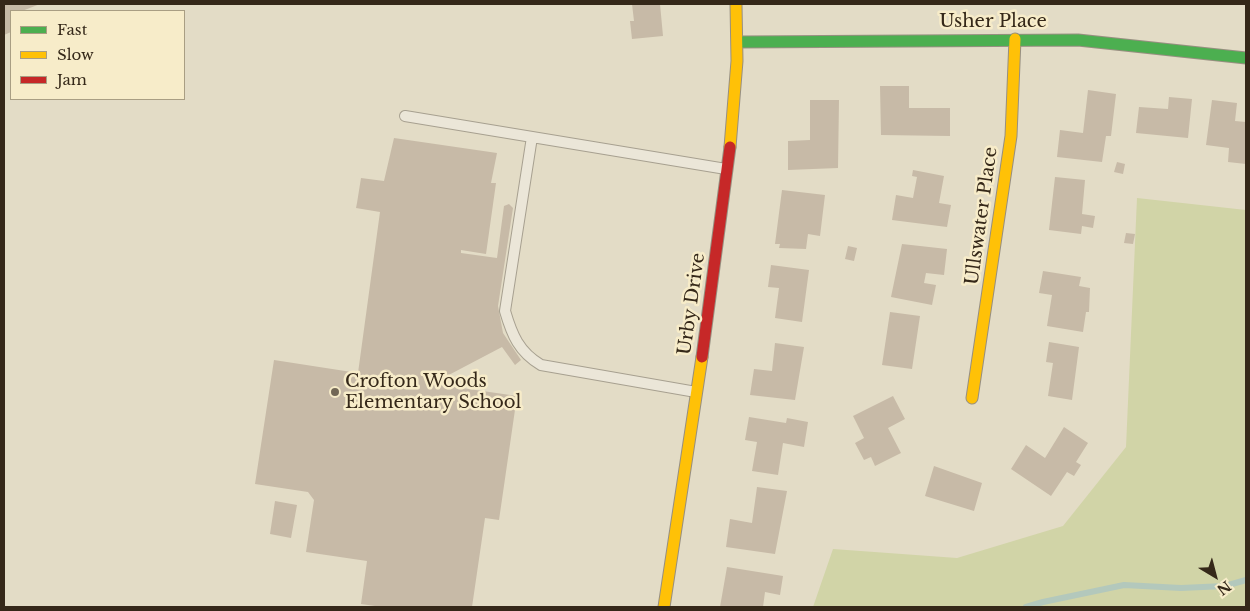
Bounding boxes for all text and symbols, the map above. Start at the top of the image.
legend [10,10,185,100]
street label: Usher Place [939,11,1047,33]
text: Fast [57,20,87,39]
text: Slow [57,45,94,64]
text: Jam [57,70,87,89]
street label: Ullswater Place [962,145,1002,287]
street label: Urby Drive [674,251,710,357]
place label: Crofton Woods Elementary School [345,371,521,414]
marker: Crofton Woods Elementary School [329,386,341,398]
north arrow [1190,551,1240,601]
text: N [1213,577,1235,599]

